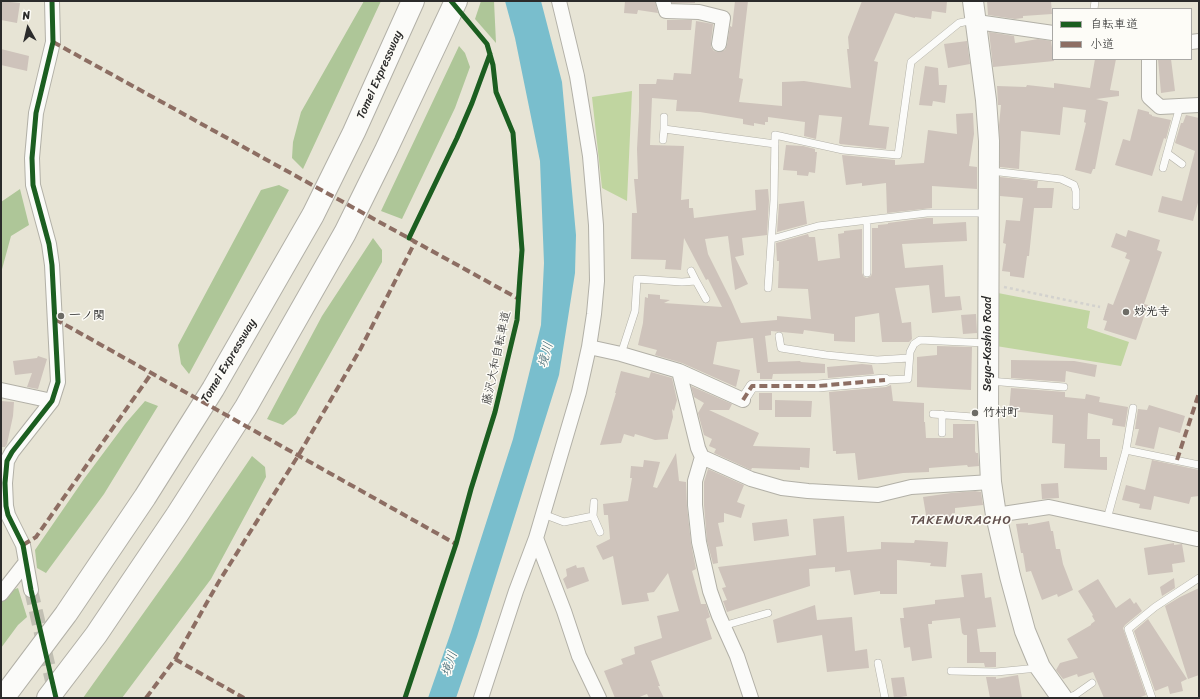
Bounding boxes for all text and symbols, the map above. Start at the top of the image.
text: N [21,6,31,26]
north arrow [8,8,48,48]
legend [1052,8,1192,60]
text: 自転車道 [1090,13,1138,35]
street label: Tomei Expressway [354,29,406,121]
text: 小道 [1090,33,1114,55]
street label: Seya-Kashio Road [981,297,995,391]
place label: 妙光寺 [1134,305,1170,319]
marker: 妙光寺 [1121,307,1131,317]
place label: 一ノ関 [69,309,105,323]
street label: 藤沢大和自転車道 [480,310,514,406]
marker: 一ノ関 [56,311,66,321]
street label: Tomei Expressway [198,316,260,406]
water label: 境川 [535,340,557,370]
place label: 竹村町 [983,406,1019,420]
marker: 竹村町 [970,408,980,418]
district label: TAKEMURACHO [910,513,1012,529]
water label: 境川 [439,649,461,679]

